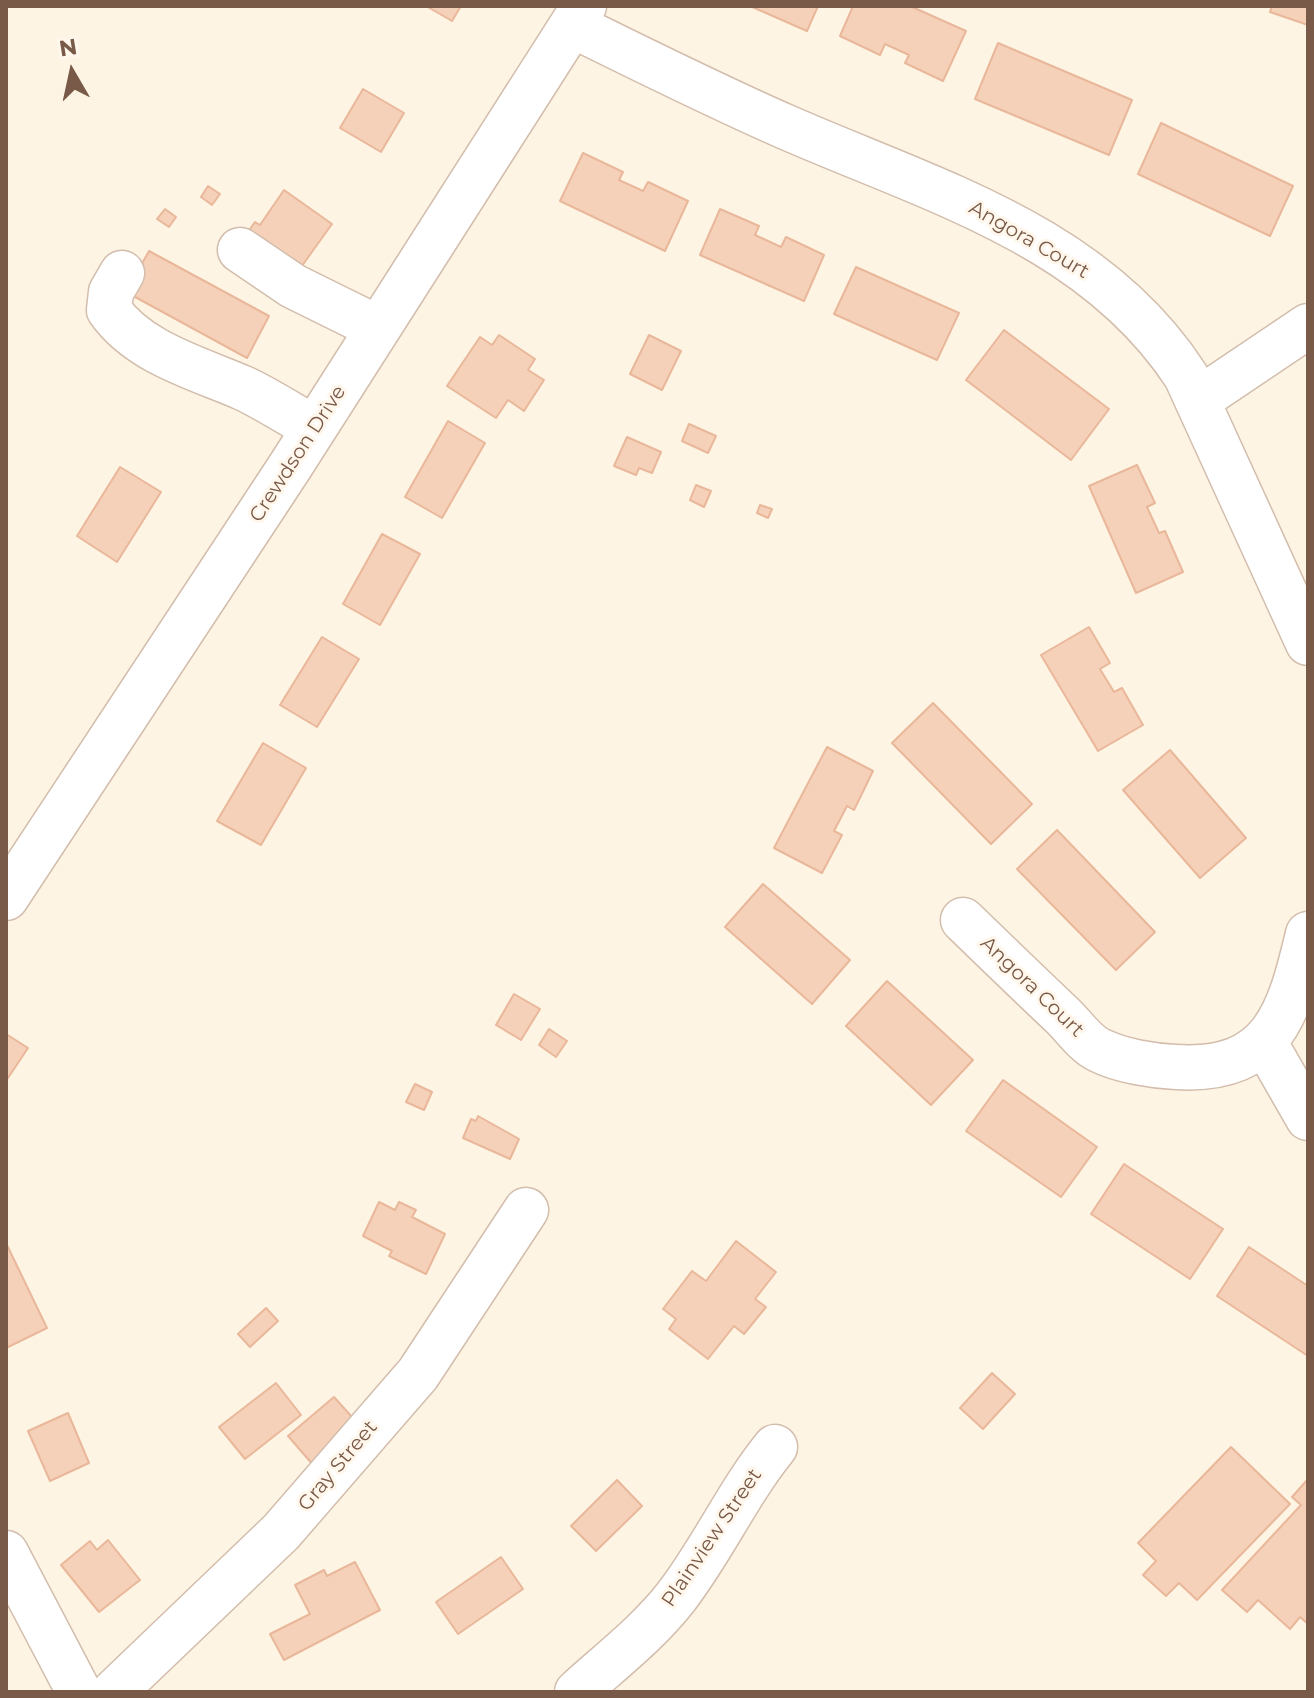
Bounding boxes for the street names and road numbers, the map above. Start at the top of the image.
street label: Angora Court [965,196,1093,284]
street label: Crewdson Drive [245,381,351,527]
street label: Angora Court [975,932,1089,1042]
street label: Gray Street [293,1416,383,1516]
street label: Plainview Street [657,1464,767,1612]

